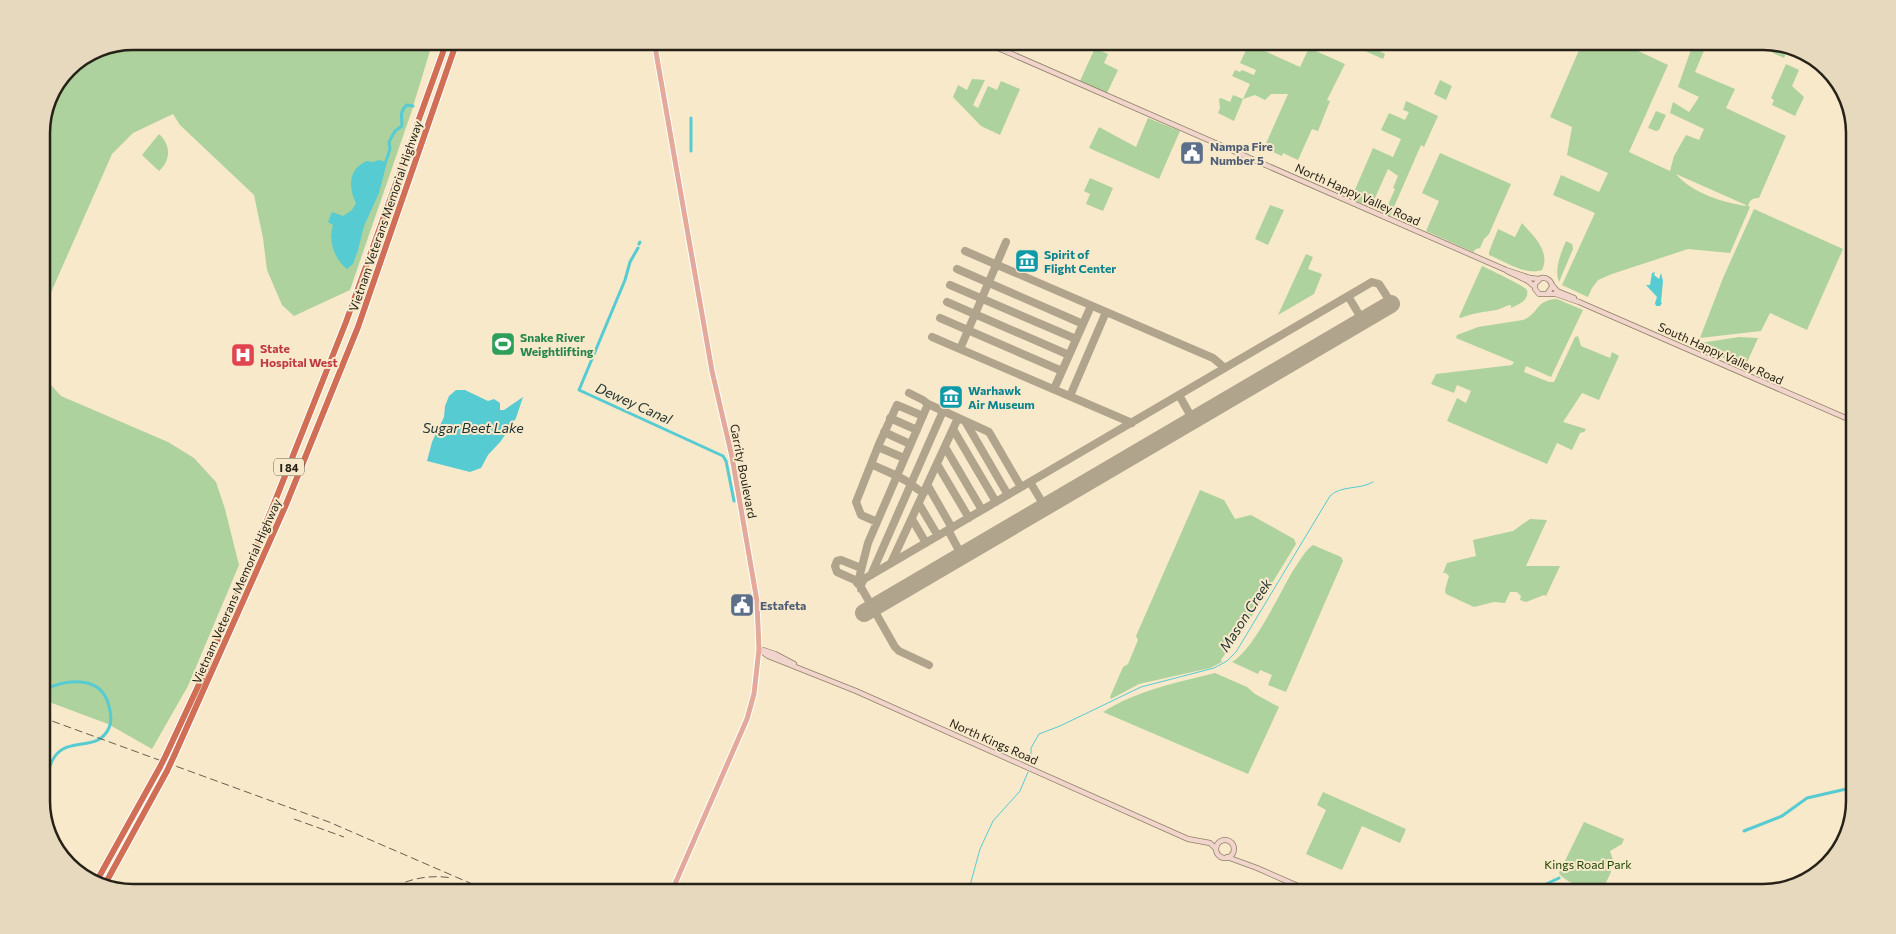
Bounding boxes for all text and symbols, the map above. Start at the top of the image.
street label: Vietnam Veterans Memorial Highway [346,119,424,313]
place label: Nampa Fire Number 5 [1210,139,1273,167]
public building icon: Nampa Fire Number 5 [1179,140,1205,166]
street label: North Happy Valley Road [1293,160,1423,228]
place label: Spirit of Flight Center [1044,247,1116,275]
museum icon: Spirit of Flight Center [1014,248,1040,274]
street label: South Happy Valley Road [1656,319,1786,387]
place label: Snake River Weightlifting [520,330,594,358]
sports icon: Snake River Weightlifting [490,331,516,357]
place label: State Hospital West [260,341,338,369]
hospital icon: State Hospital West [230,342,256,368]
water label: Dewey Canal [593,379,675,428]
place label: Warhawk Air Museum [968,383,1035,411]
museum icon: Warhawk Air Museum [938,384,964,410]
water label: Sugar Beet Lake [422,419,524,436]
street label: Garrity Boulevard [728,423,760,519]
road number: I 84 [274,458,304,476]
street label: Vietnam Veterans Memorial Highway [189,496,283,686]
water label: Mason Creek [1215,575,1275,655]
public building icon: Estafeta [729,592,755,618]
place label: Estafeta [760,598,806,612]
street label: North Kings Road [948,715,1040,767]
park label: Kings Road Park [1544,857,1632,871]

